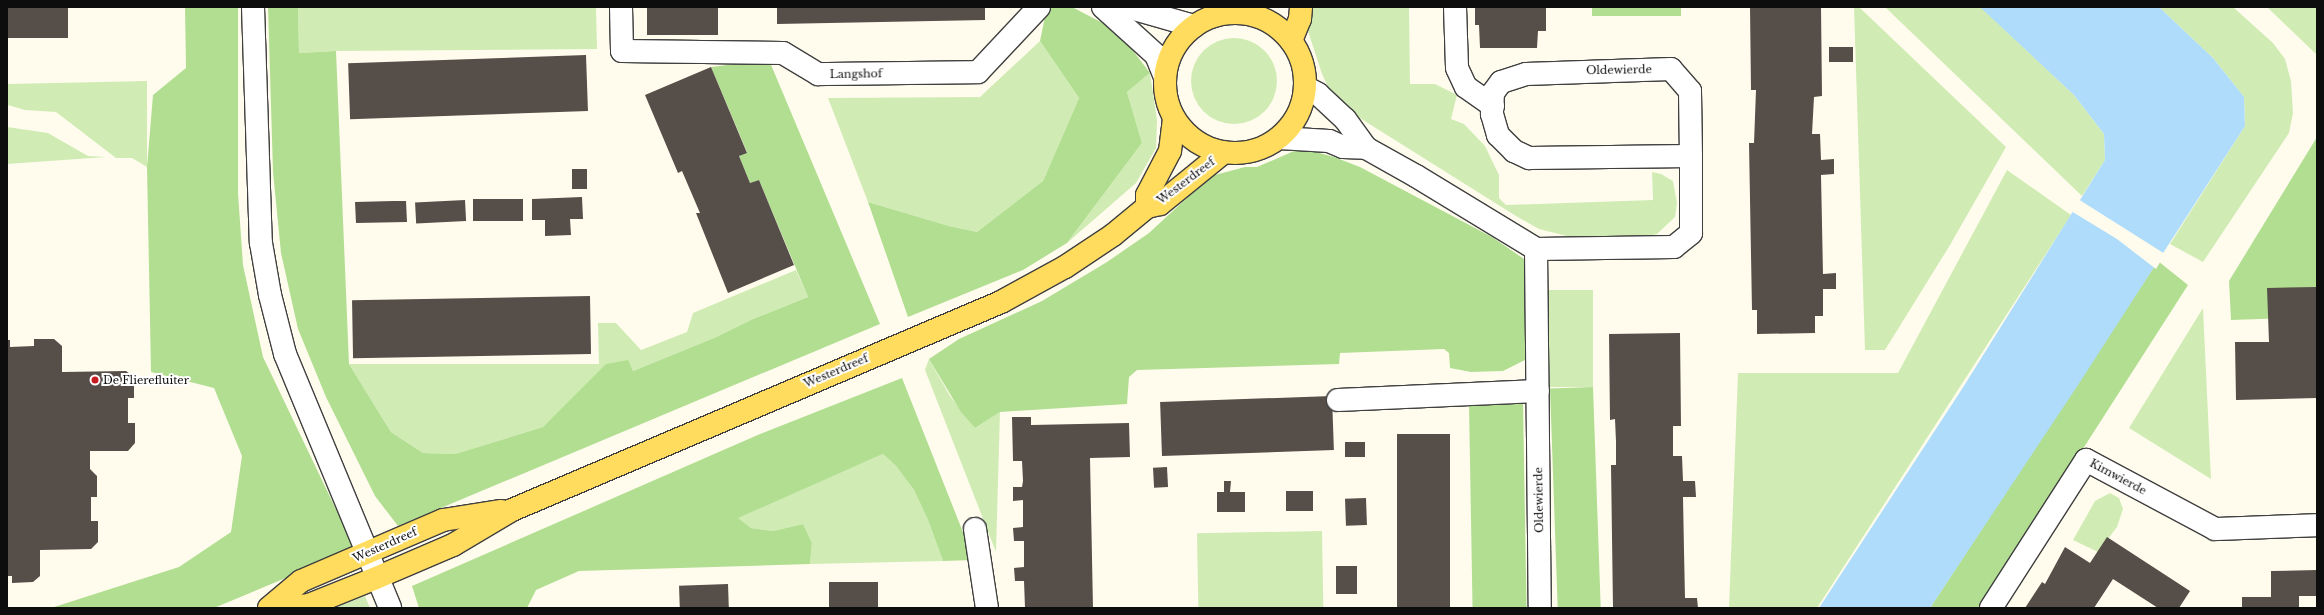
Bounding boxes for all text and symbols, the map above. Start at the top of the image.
street label: Oldewierde [1586,63,1652,77]
street label: Langshof [830,67,882,81]
street label: Westerdreef [1155,155,1217,207]
street label: Westerdreef [802,352,870,390]
place label: De Flierefluiter [103,373,189,387]
marker: De Flierefluiter [90,375,100,385]
street label: Kimwierde [2087,457,2149,497]
street label: Oldewierde [1532,467,1546,533]
street label: Westerdreef [351,525,419,565]

